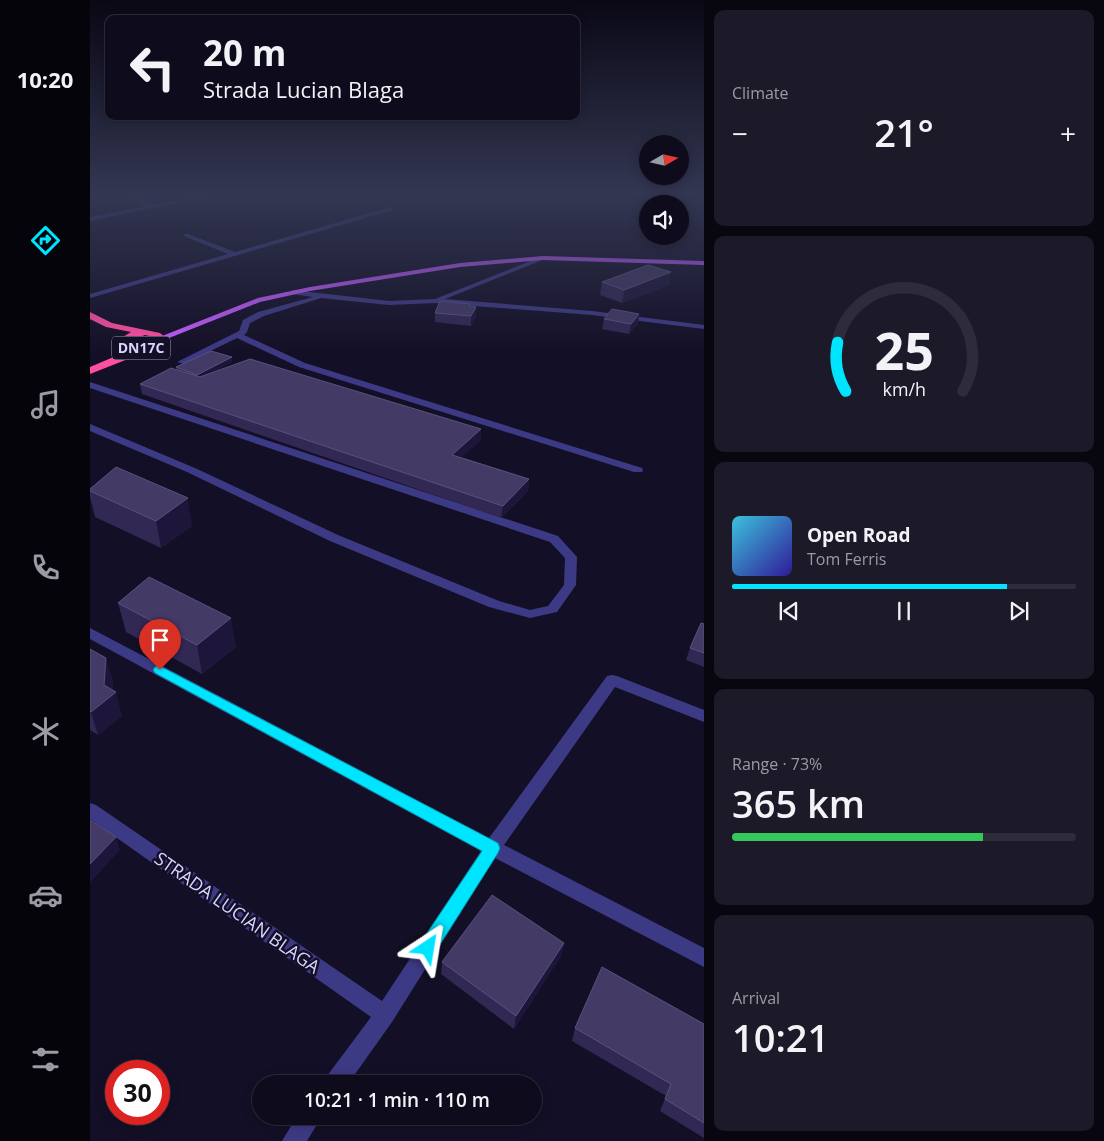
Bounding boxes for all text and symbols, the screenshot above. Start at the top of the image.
text: 20 m [203,29,286,76]
icon: left [120,35,185,100]
text: 10:20 [17,64,73,94]
text: Strada Lucian Blaga [203,74,404,104]
text: Climate [732,82,789,104]
text: 21° [874,106,934,158]
text: − [732,114,748,152]
text: + [1060,114,1076,152]
north arrow [639,135,689,185]
map controls [639,135,689,245]
button: sound [639,195,689,245]
icon: directions [28,223,63,258]
text: 25 [874,314,934,385]
road number: DN17C [112,336,170,359]
text: km/h [882,377,926,401]
icon: music [28,387,63,422]
text: Open Road [807,522,911,548]
text: Tom Ferris [807,548,886,570]
icon: phone [28,550,63,585]
icon: previous [775,597,803,625]
icon: pause [890,597,918,625]
icon: next [1005,597,1033,625]
pin [139,619,181,670]
icon: arrive [146,626,174,654]
icon: climate [28,714,63,749]
text: Range · 73% [732,753,822,775]
text: 365 km [732,777,865,829]
street label: STRADA LUCIAN BLAGA [150,846,326,979]
icon: car [28,878,63,913]
position arrow [401,921,453,973]
text: Arrival [732,987,780,1009]
text: 10:21 [732,1011,829,1063]
icon: filters [28,1042,63,1077]
speed limit sign: 30 [105,1060,170,1125]
text: 10:21 · 1 min · 110 m [304,1087,490,1113]

